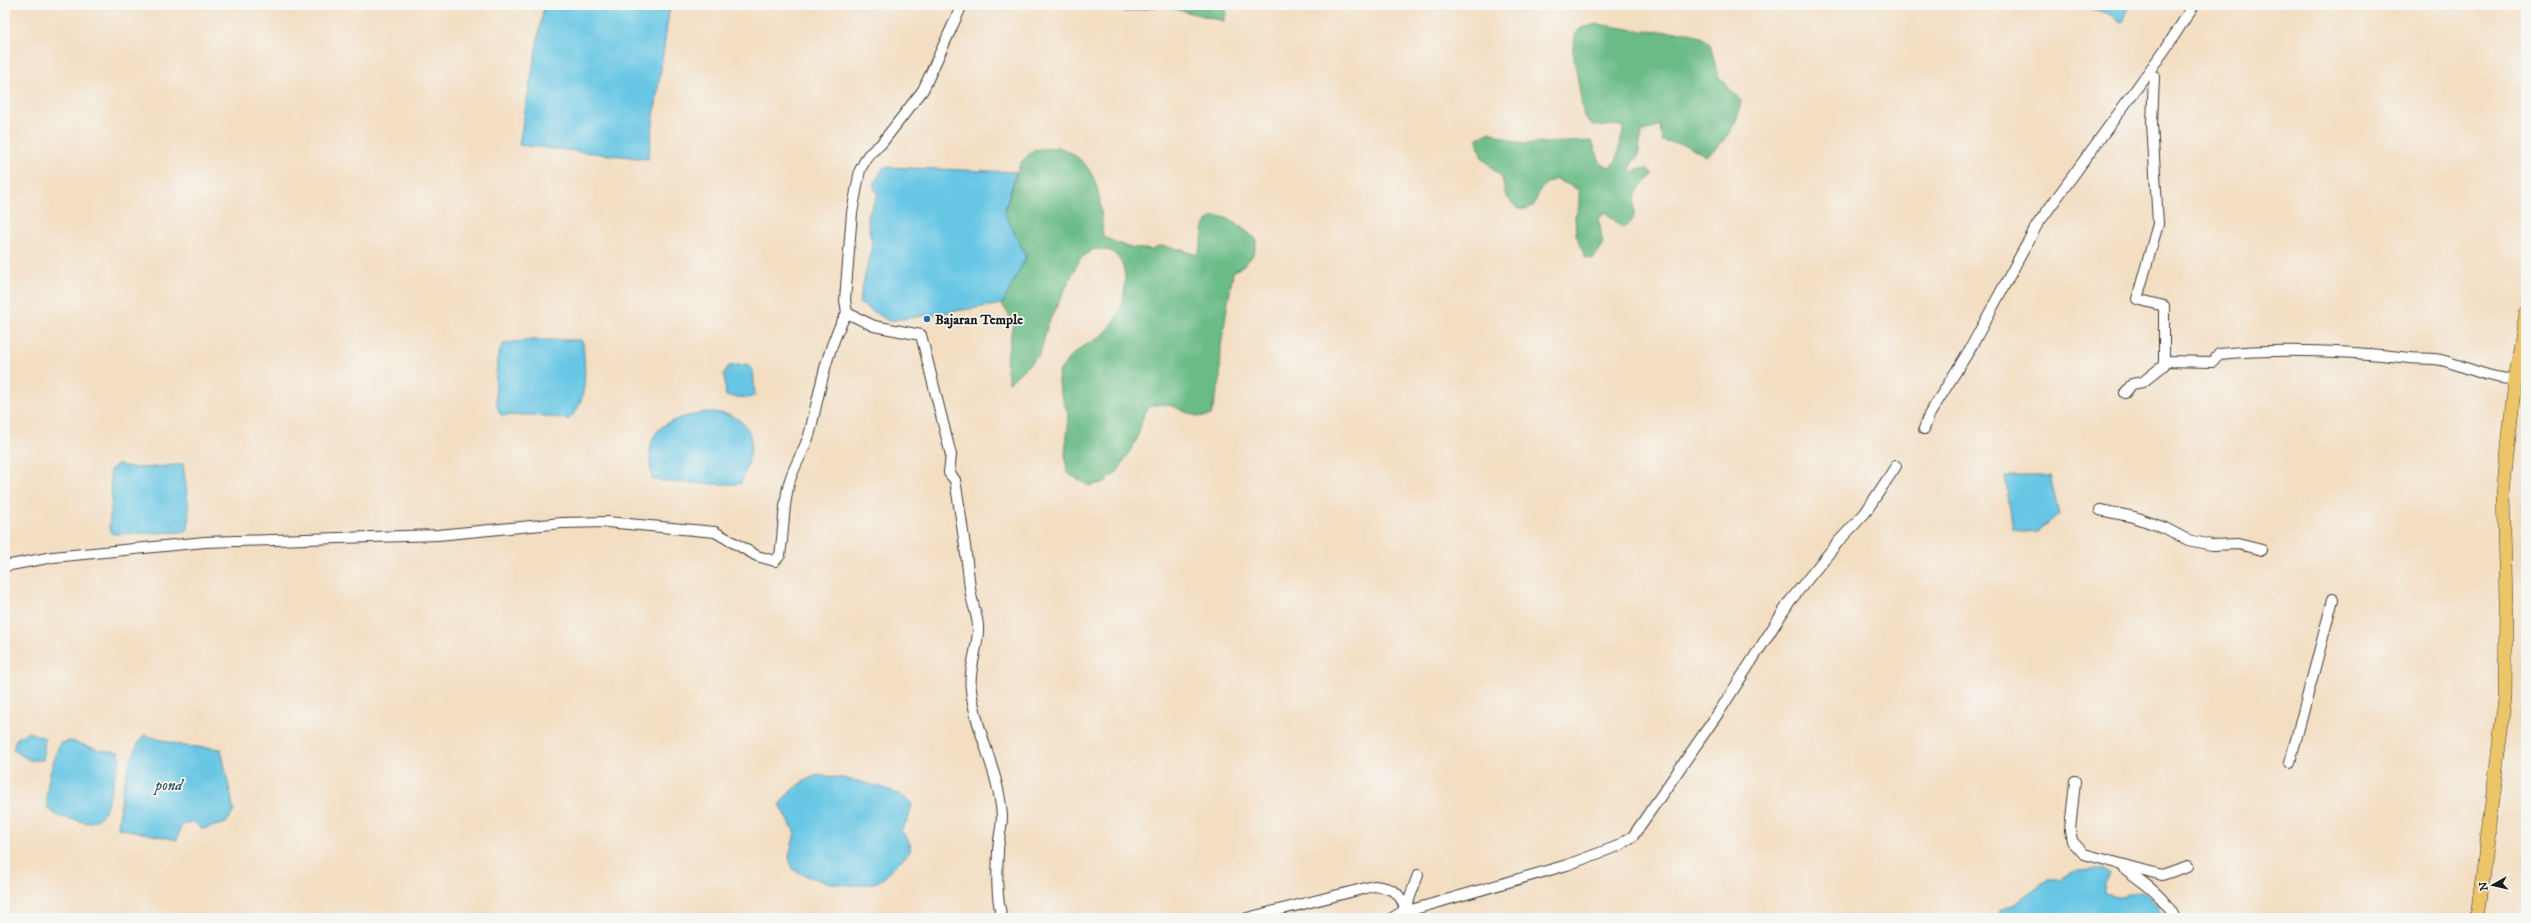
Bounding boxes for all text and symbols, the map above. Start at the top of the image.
place label: Bajaran Temple [935,311,1023,329]
marker: Bajaran Temple [922,314,932,324]
water label: pond [153,776,185,795]
north arrow [2473,865,2513,905]
text: N [2477,881,2492,892]

